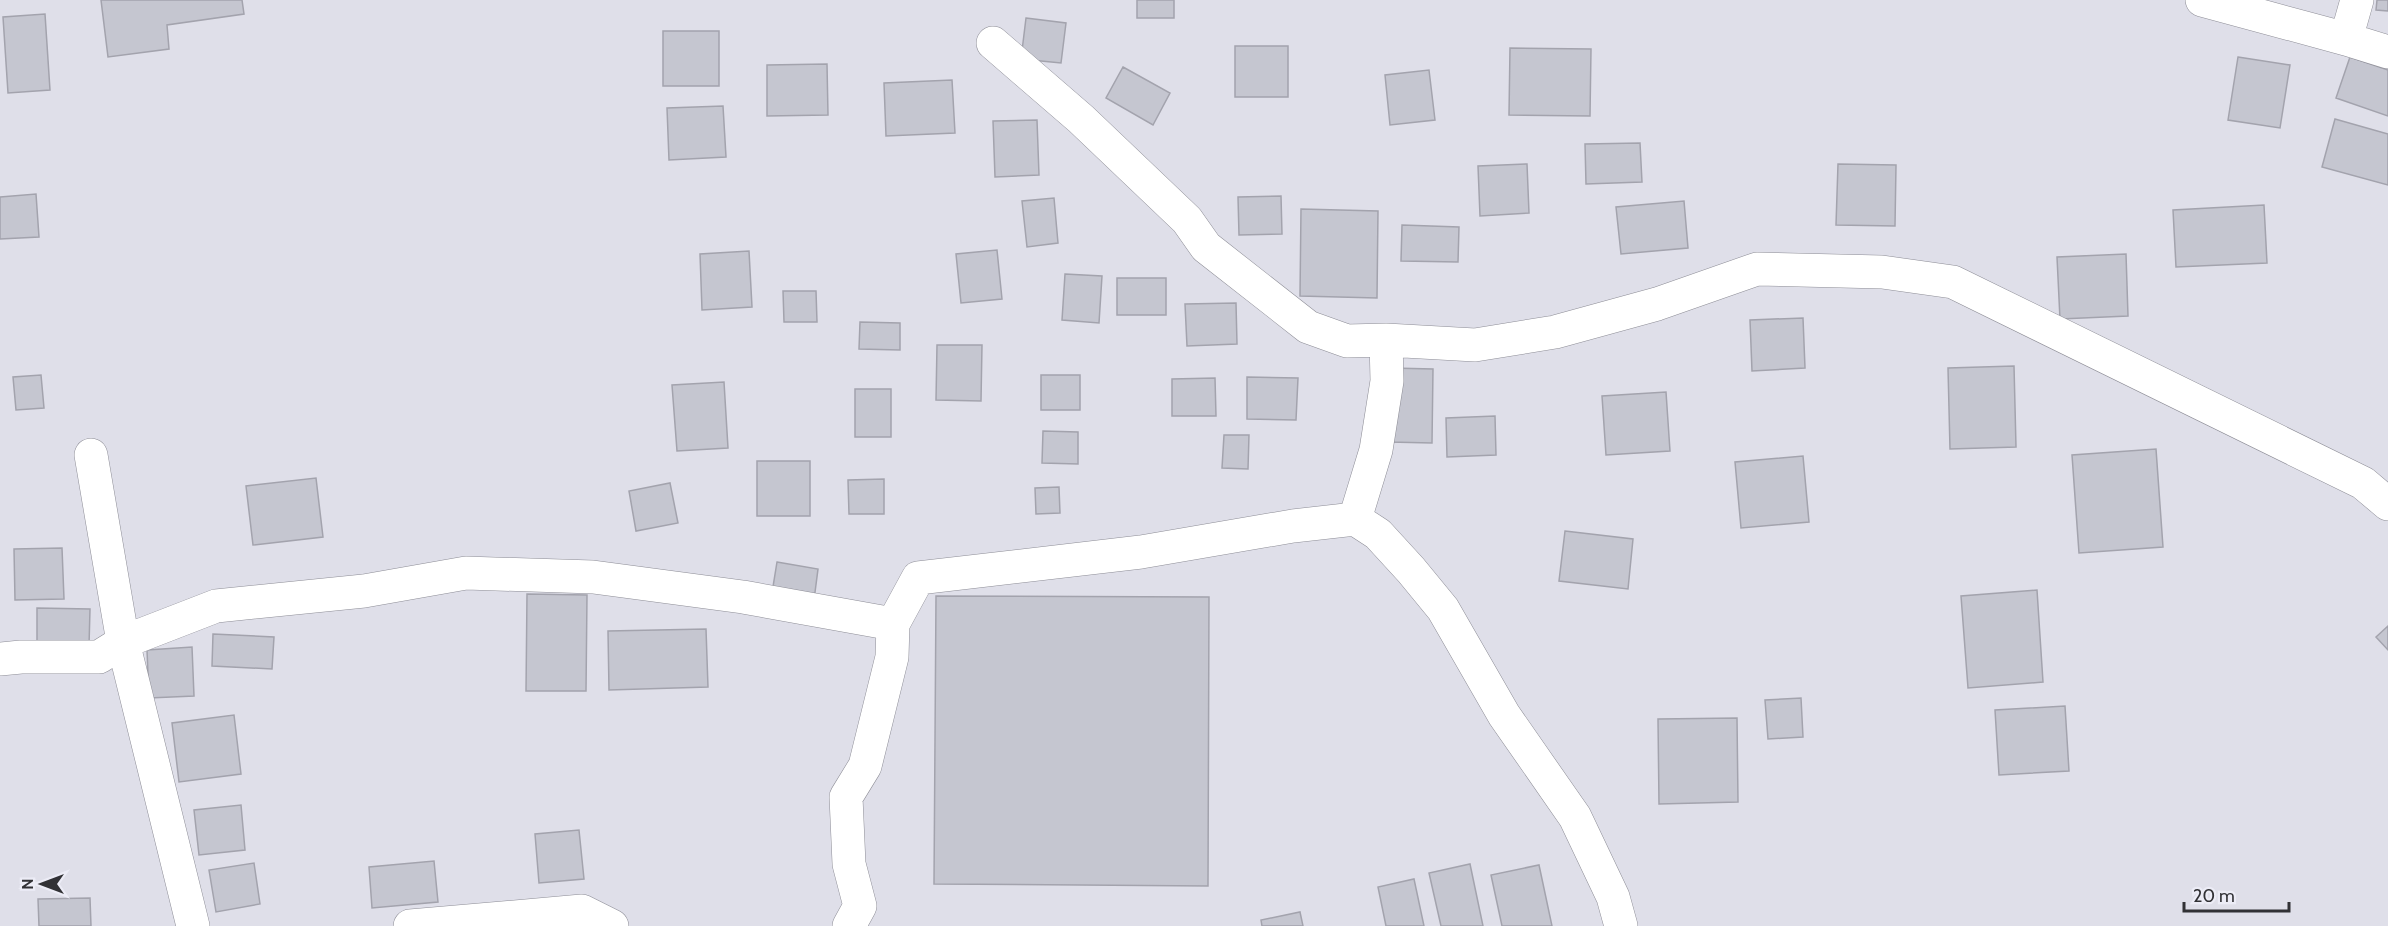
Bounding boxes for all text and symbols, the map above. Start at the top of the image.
north arrow [12,854,72,914]
scale bar [2184,875,2289,913]
text: N [18,878,37,890]
text: 20 m [2193,885,2235,907]

